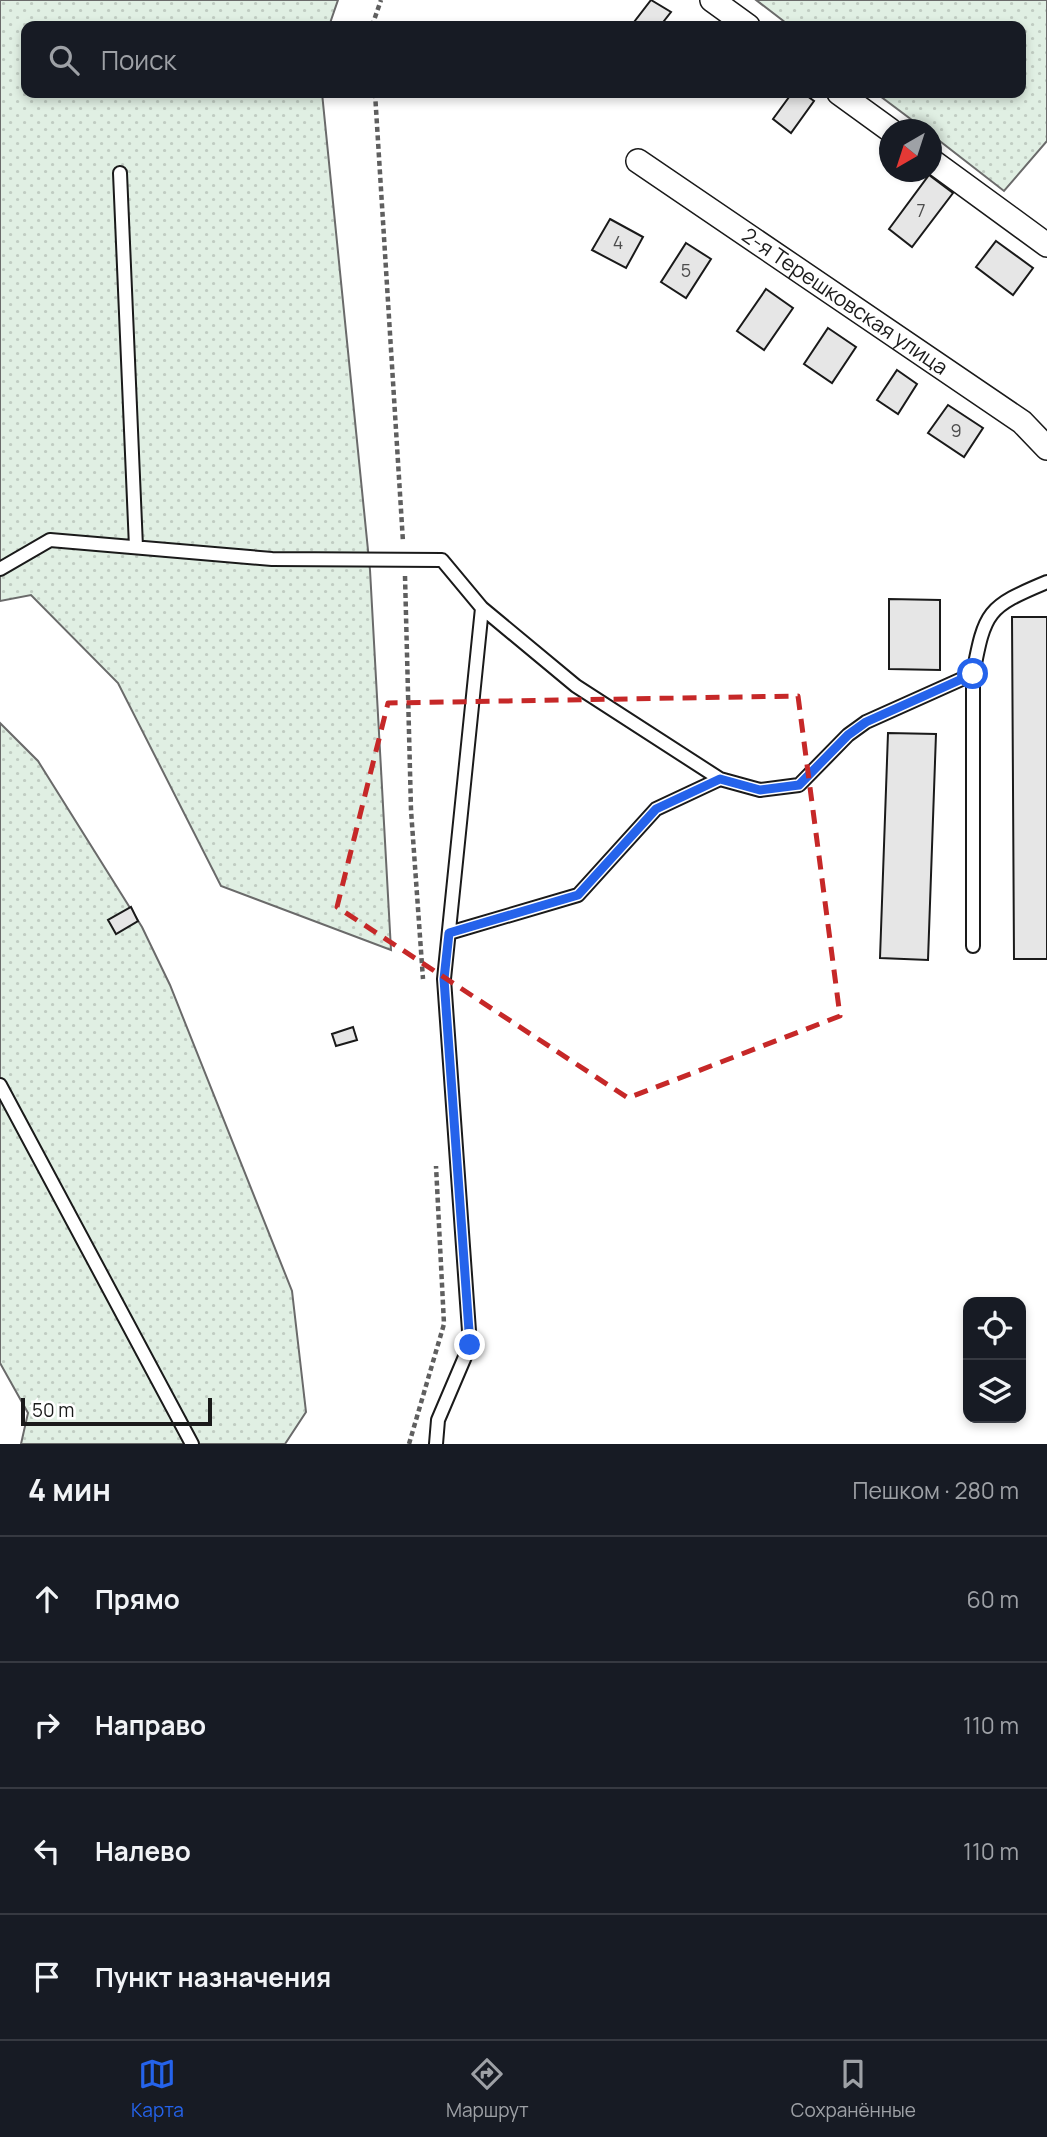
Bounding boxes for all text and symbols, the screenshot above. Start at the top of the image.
search box [21,21,1026,98]
icon: search [45,41,83,79]
text: Поиск [101,42,176,78]
north arrow [879,119,942,182]
house number: 7 [916,198,926,222]
street label: 2-я Терешковская улица [737,221,954,381]
house number: 4 [613,230,623,254]
house number: 5 [681,258,691,282]
house number: 9 [950,418,962,442]
route start [957,658,988,689]
map controls [963,1297,1026,1423]
button: locate [963,1297,1026,1360]
route end [454,1329,485,1360]
button: layers [963,1360,1026,1423]
scale bar [21,1395,212,1427]
text: 50 m [32,1397,74,1423]
text: 4 мин [28,1469,111,1510]
text: Пешком · 280 m [853,1474,1019,1506]
icon: ahead [28,1580,66,1618]
text: Прямо [95,1581,180,1617]
text: 60 m [967,1583,1019,1615]
icon: right [28,1706,66,1744]
text: Направо [95,1707,206,1743]
text: 110 m [963,1709,1019,1741]
icon: left [28,1832,66,1870]
text: Налево [95,1833,191,1869]
text: 110 m [963,1835,1019,1867]
icon: arrive [28,1958,66,1996]
text: Пункт назначения [95,1959,331,1995]
tab: Карта [131,2055,184,2123]
tab: Маршрут [446,2055,529,2123]
tab: Сохранённые [791,2055,916,2123]

